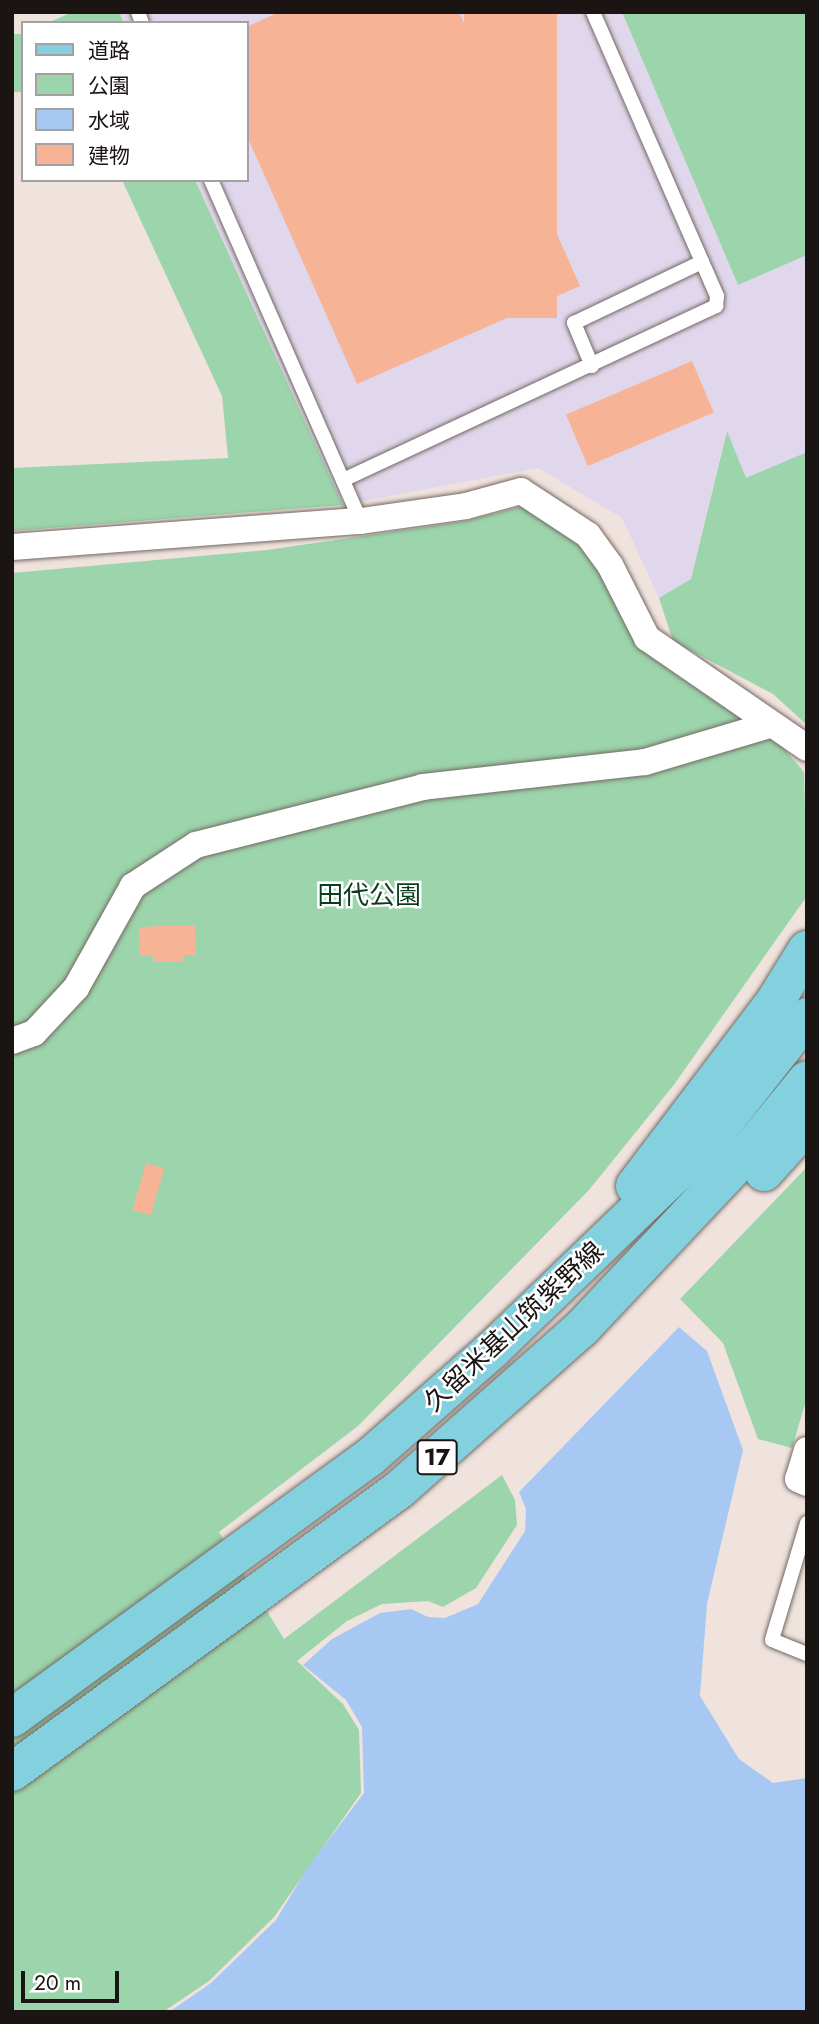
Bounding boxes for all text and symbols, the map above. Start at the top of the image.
legend [21,21,248,182]
text: 道路 [88,36,130,66]
text: 公園 [88,71,130,101]
text: 水域 [88,106,130,136]
text: 建物 [88,141,130,171]
park label: 田代公園 [317,880,421,912]
street label: 久留米基山筑紫野線 [418,1236,610,1418]
road number: 17 [416,1436,458,1478]
scale bar [24,1958,122,2002]
text: 20 m [34,1968,81,1998]

